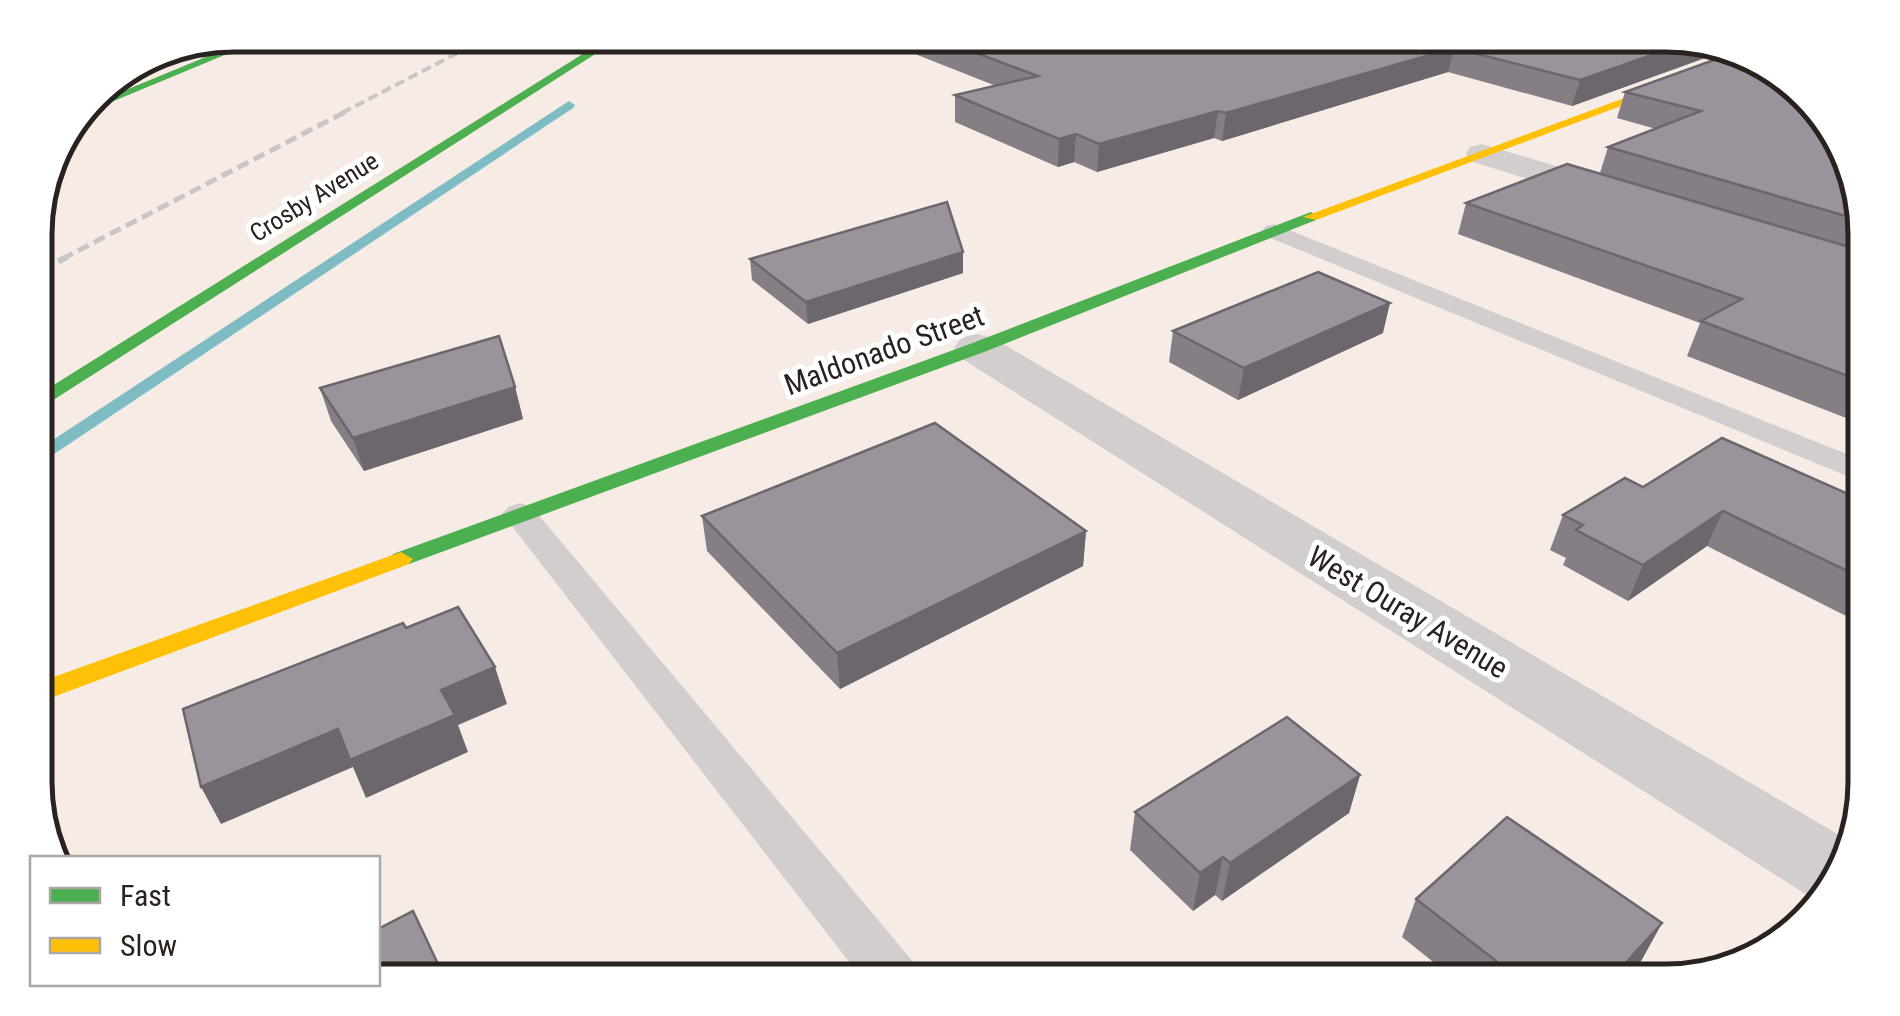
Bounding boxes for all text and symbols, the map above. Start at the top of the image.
street label: Crosby Avenue [244,146,384,248]
street label: Maldonado Street [779,298,989,402]
street label: West Ouray Avenue [1302,539,1514,685]
legend [30,856,380,986]
text: Fast [120,878,171,913]
text: Slow [120,928,177,963]

